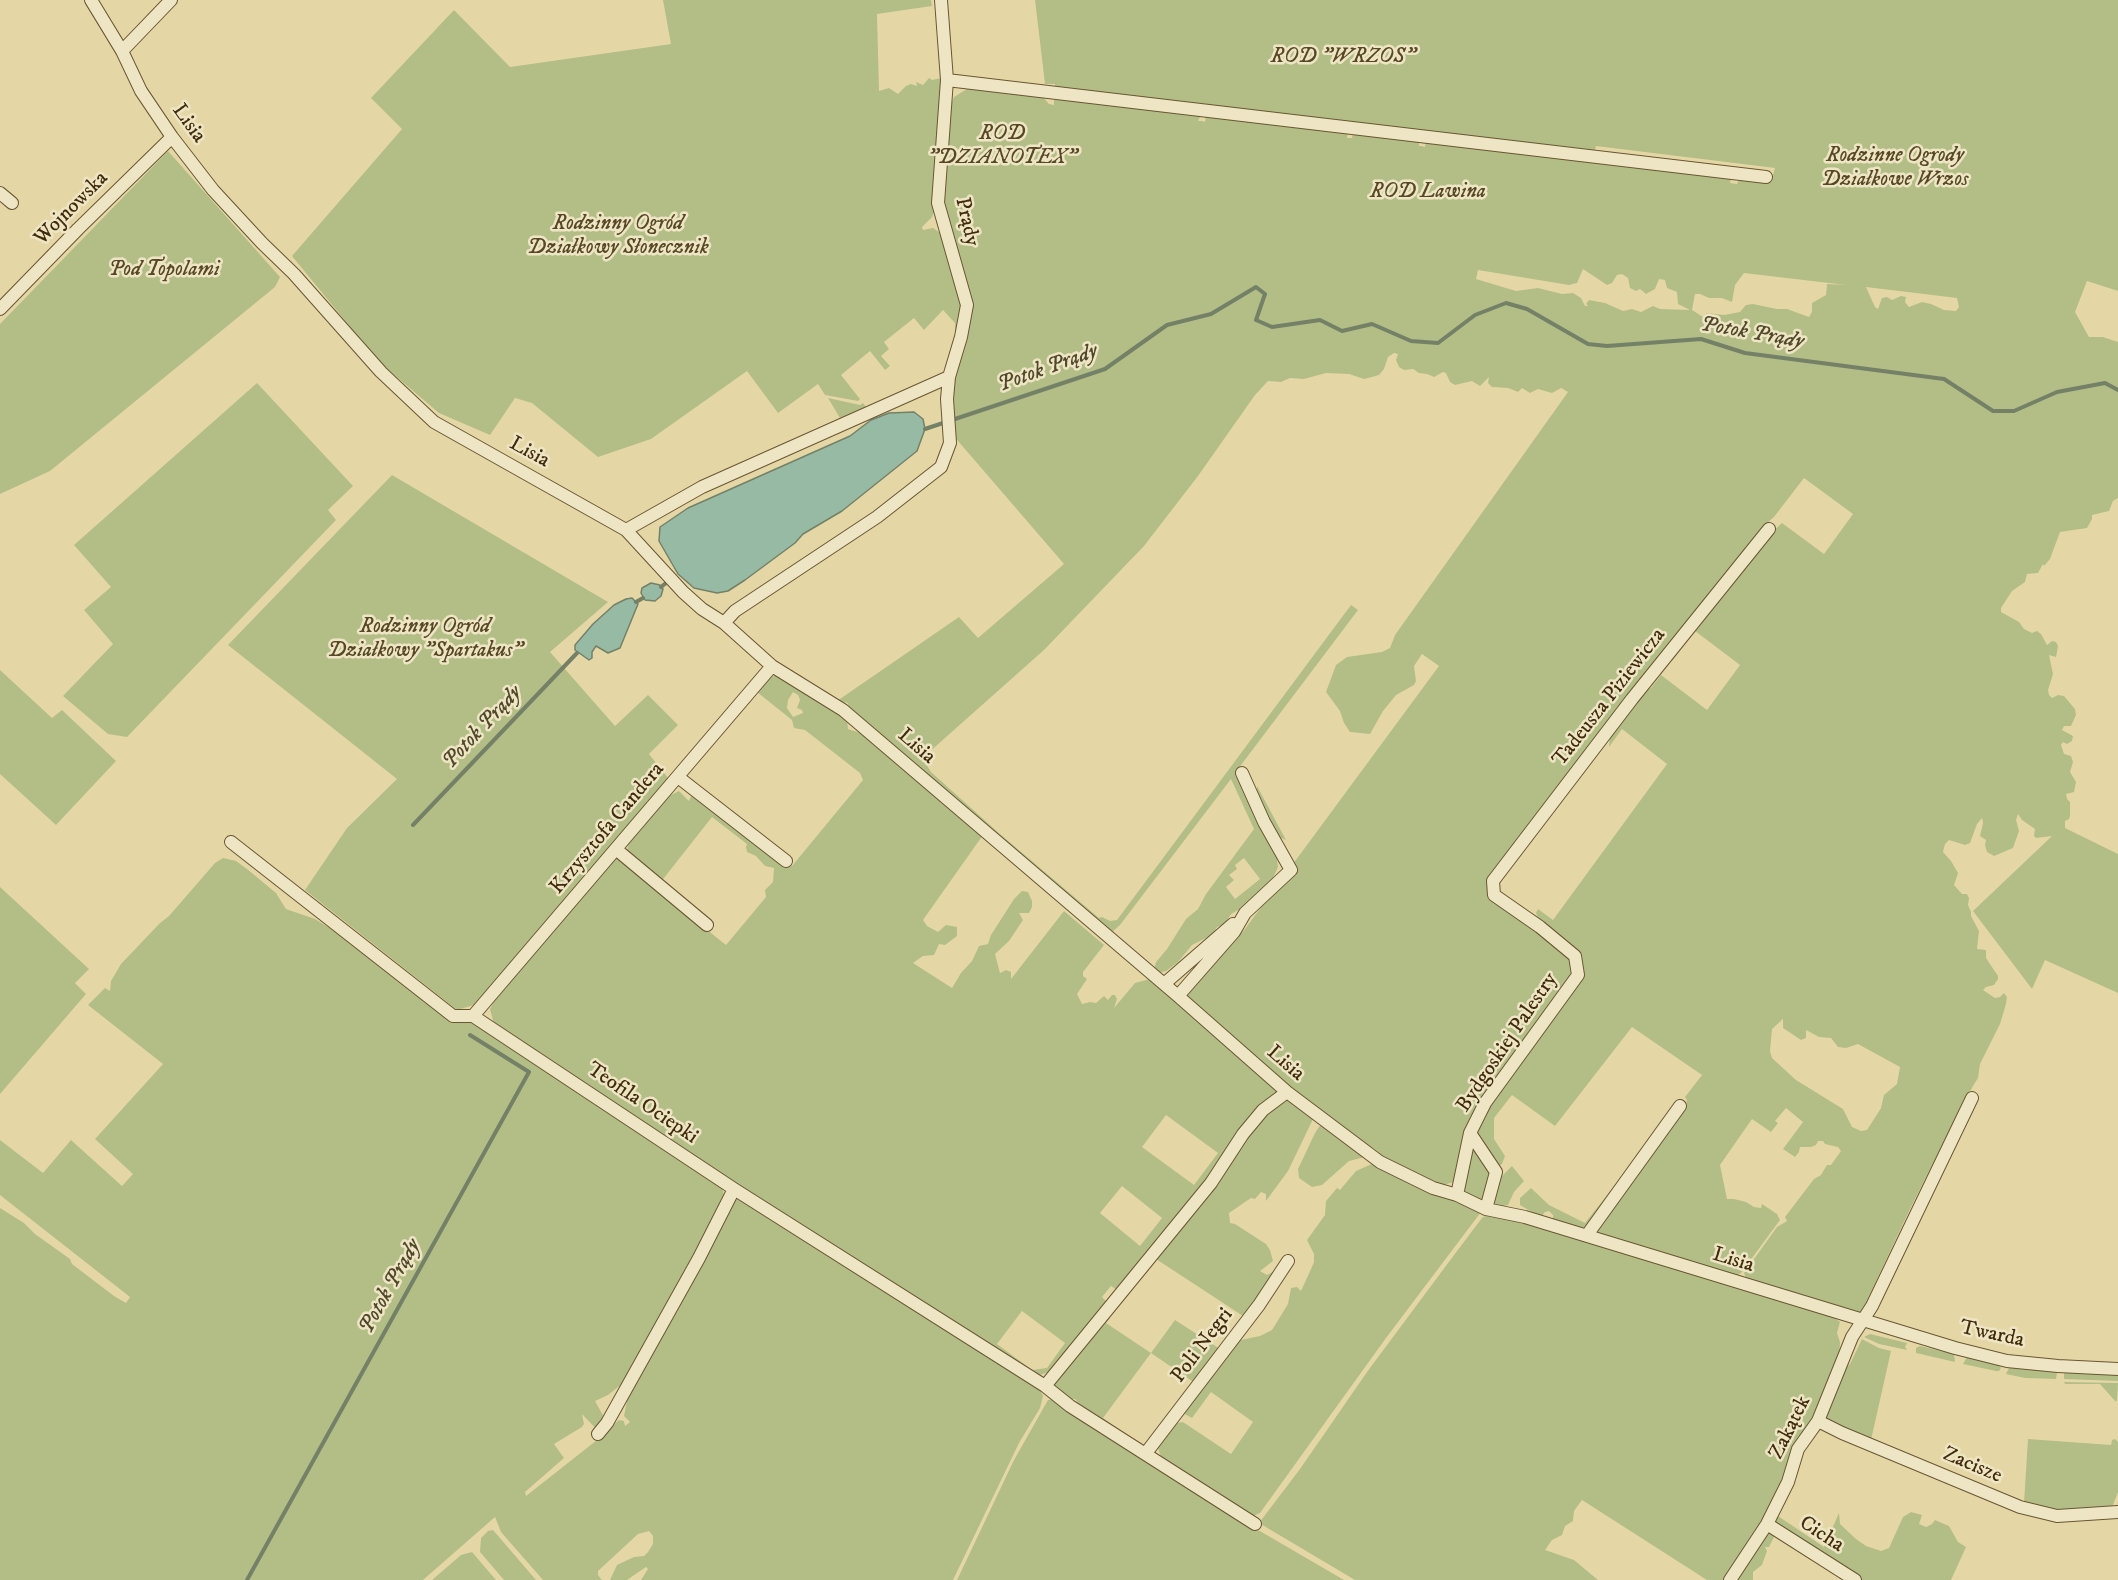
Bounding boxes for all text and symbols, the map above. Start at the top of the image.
park label: ROD "WRZOS" [1271,45,1415,71]
street label: Lisia [165,100,211,148]
park label: ROD "DZIANOTEX" [927,122,1077,172]
park label: Rodzinne Ogrody Działkowe Wrzos [1822,144,1968,194]
street label: Wojnowska [30,167,114,251]
park label: ROD Lawina [1370,180,1486,206]
street label: Prądy [948,195,984,249]
park label: Rodzinny Ogród Działkowy Słonecznik [527,212,709,262]
park label: Pod Topolami [109,258,219,284]
water label: Potok Prądy [1698,312,1806,356]
water label: Potok Prądy [994,339,1102,399]
street label: Lisia [505,432,553,474]
park label: Rodzinny Ogród Działkowy "Spartakus" [328,615,522,665]
street label: Tadeusza Piziewicza [1548,624,1672,772]
water label: Potok Prądy [438,681,528,775]
street label: Lisia [892,724,940,770]
street label: Krzysztofa Candera [546,758,670,900]
street label: Bydgoskiej Palestry [1452,969,1564,1117]
street label: Lisia [1261,1041,1309,1087]
street label: Teofila Ociepki [582,1058,702,1150]
water label: Potok Prądy [354,1235,428,1339]
street label: Lisia [1709,1243,1757,1279]
street label: Poli Negri [1167,1304,1239,1388]
street label: Twarda [1958,1316,2026,1354]
street label: Zakątek [1765,1392,1817,1464]
street label: Zacisze [1939,1442,2005,1490]
street label: Cicha [1794,1511,1848,1559]

